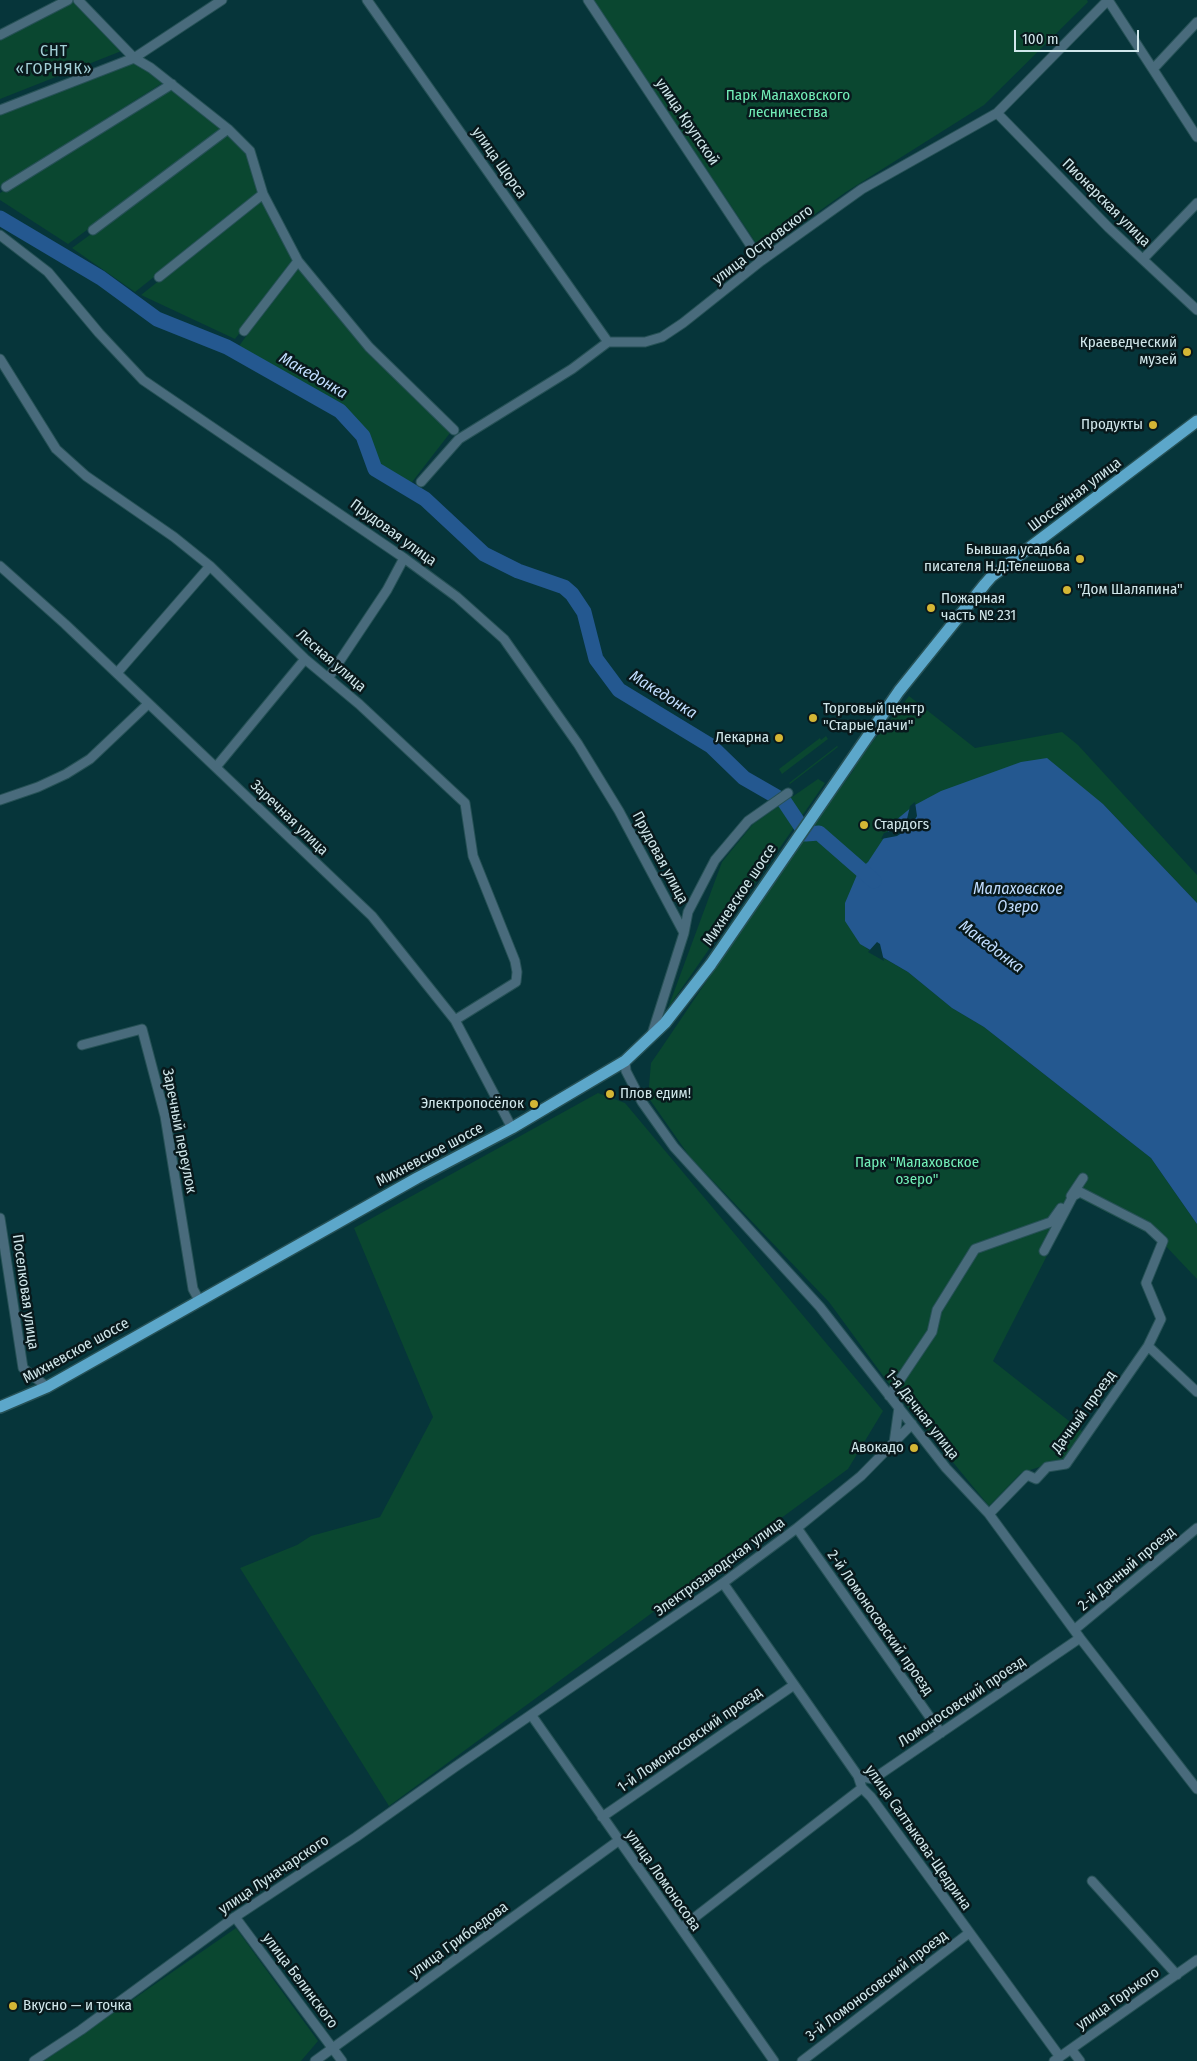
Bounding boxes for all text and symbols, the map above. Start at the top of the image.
scale bar [1017,20,1142,52]
text: 100 m [1022,30,1059,48]
district label: СНТ «ГОРНЯК» [14,42,94,80]
street label: улица Крупской [651,75,723,169]
park label: Парк Малаховского лесничества [726,87,850,122]
street label: улица Щорса [468,124,530,202]
street label: Пионерская улица [1058,155,1154,251]
street label: улица Островского [709,201,817,289]
place label: Краеведческий музей [1080,334,1177,369]
marker: Краеведческий музей [1181,346,1193,358]
water label: Македонка [275,349,351,403]
place label: Продукты [1081,416,1143,434]
marker: Продукты [1147,419,1159,431]
street label: Шоссейная улица [1025,454,1125,536]
street label: Прудовая улица [346,496,440,570]
place label: Бывшая усадьба писателя Н.Д.Телешова [924,541,1070,576]
marker: Бывшая усадьба писателя Н.Д.Телешова [1074,553,1086,565]
place label: "Дом Шаляпина" [1077,581,1183,599]
marker: "Дом Шаляпина" [1061,584,1073,596]
place label: Пожарная часть № 231 [941,590,1016,625]
marker: Пожарная часть № 231 [925,602,937,614]
street label: Лесная улица [292,626,370,696]
water label: Македонка [626,667,700,723]
place label: Торговый центр "Старые дачи" [823,700,925,735]
marker: Торговый центр "Старые дачи" [807,712,819,724]
place label: Лекарна [715,729,769,747]
marker: Лекарна [773,732,785,744]
street label: Заречная улица [246,776,332,860]
street label: Прудовая улица [628,809,692,907]
place label: Стардогs [874,816,929,834]
marker: Стардогs [858,819,870,831]
street label: Михневское шоссе [699,841,781,949]
water label: Малаховское Озеро [973,880,1063,918]
water label: Македонка [955,917,1027,977]
street label: Заречный переулок [158,1067,200,1195]
place label: Плов едим! [620,1085,691,1103]
marker: Плов едим! [604,1088,616,1100]
place label: Электропосёлок [421,1095,524,1113]
marker: Электропосёлок [528,1098,540,1110]
street label: Михневское шоссе [373,1119,487,1191]
park label: Парк "Малаховское озеро" [855,1154,979,1189]
street label: Поселковая улица [8,1233,42,1351]
street label: Михневское шоссе [20,1314,132,1388]
street label: 1-я Дачная улица [881,1366,963,1464]
street label: Дачный проезд [1048,1367,1120,1457]
place label: Авокадо [851,1439,904,1457]
marker: Авокадо [908,1442,920,1454]
street label: Электрозаводская улица [651,1514,789,1620]
street label: 2-й Дачный проезд [1075,1523,1179,1615]
street label: 2-й Ломоносовский проезд [823,1547,937,1699]
street label: Ломоносовский проезд [895,1653,1029,1751]
street label: 1-й Ломоносовский проезд [614,1683,766,1797]
street label: улица Салтыкова-Щедрина [861,1762,975,1914]
street label: улица Ломоносова [621,1827,705,1935]
street label: улица Луначарского [215,1831,333,1919]
street label: улица Грибоедова [406,1898,512,1982]
street label: 3-й Ломоносовский проезд [802,1927,952,2045]
street label: улица Белинского [258,1930,342,2032]
street label: улица Горького [1073,1964,1163,2034]
place label: Вкусно — и точка [23,1997,132,2015]
marker: Вкусно — и точка [7,2000,19,2012]

